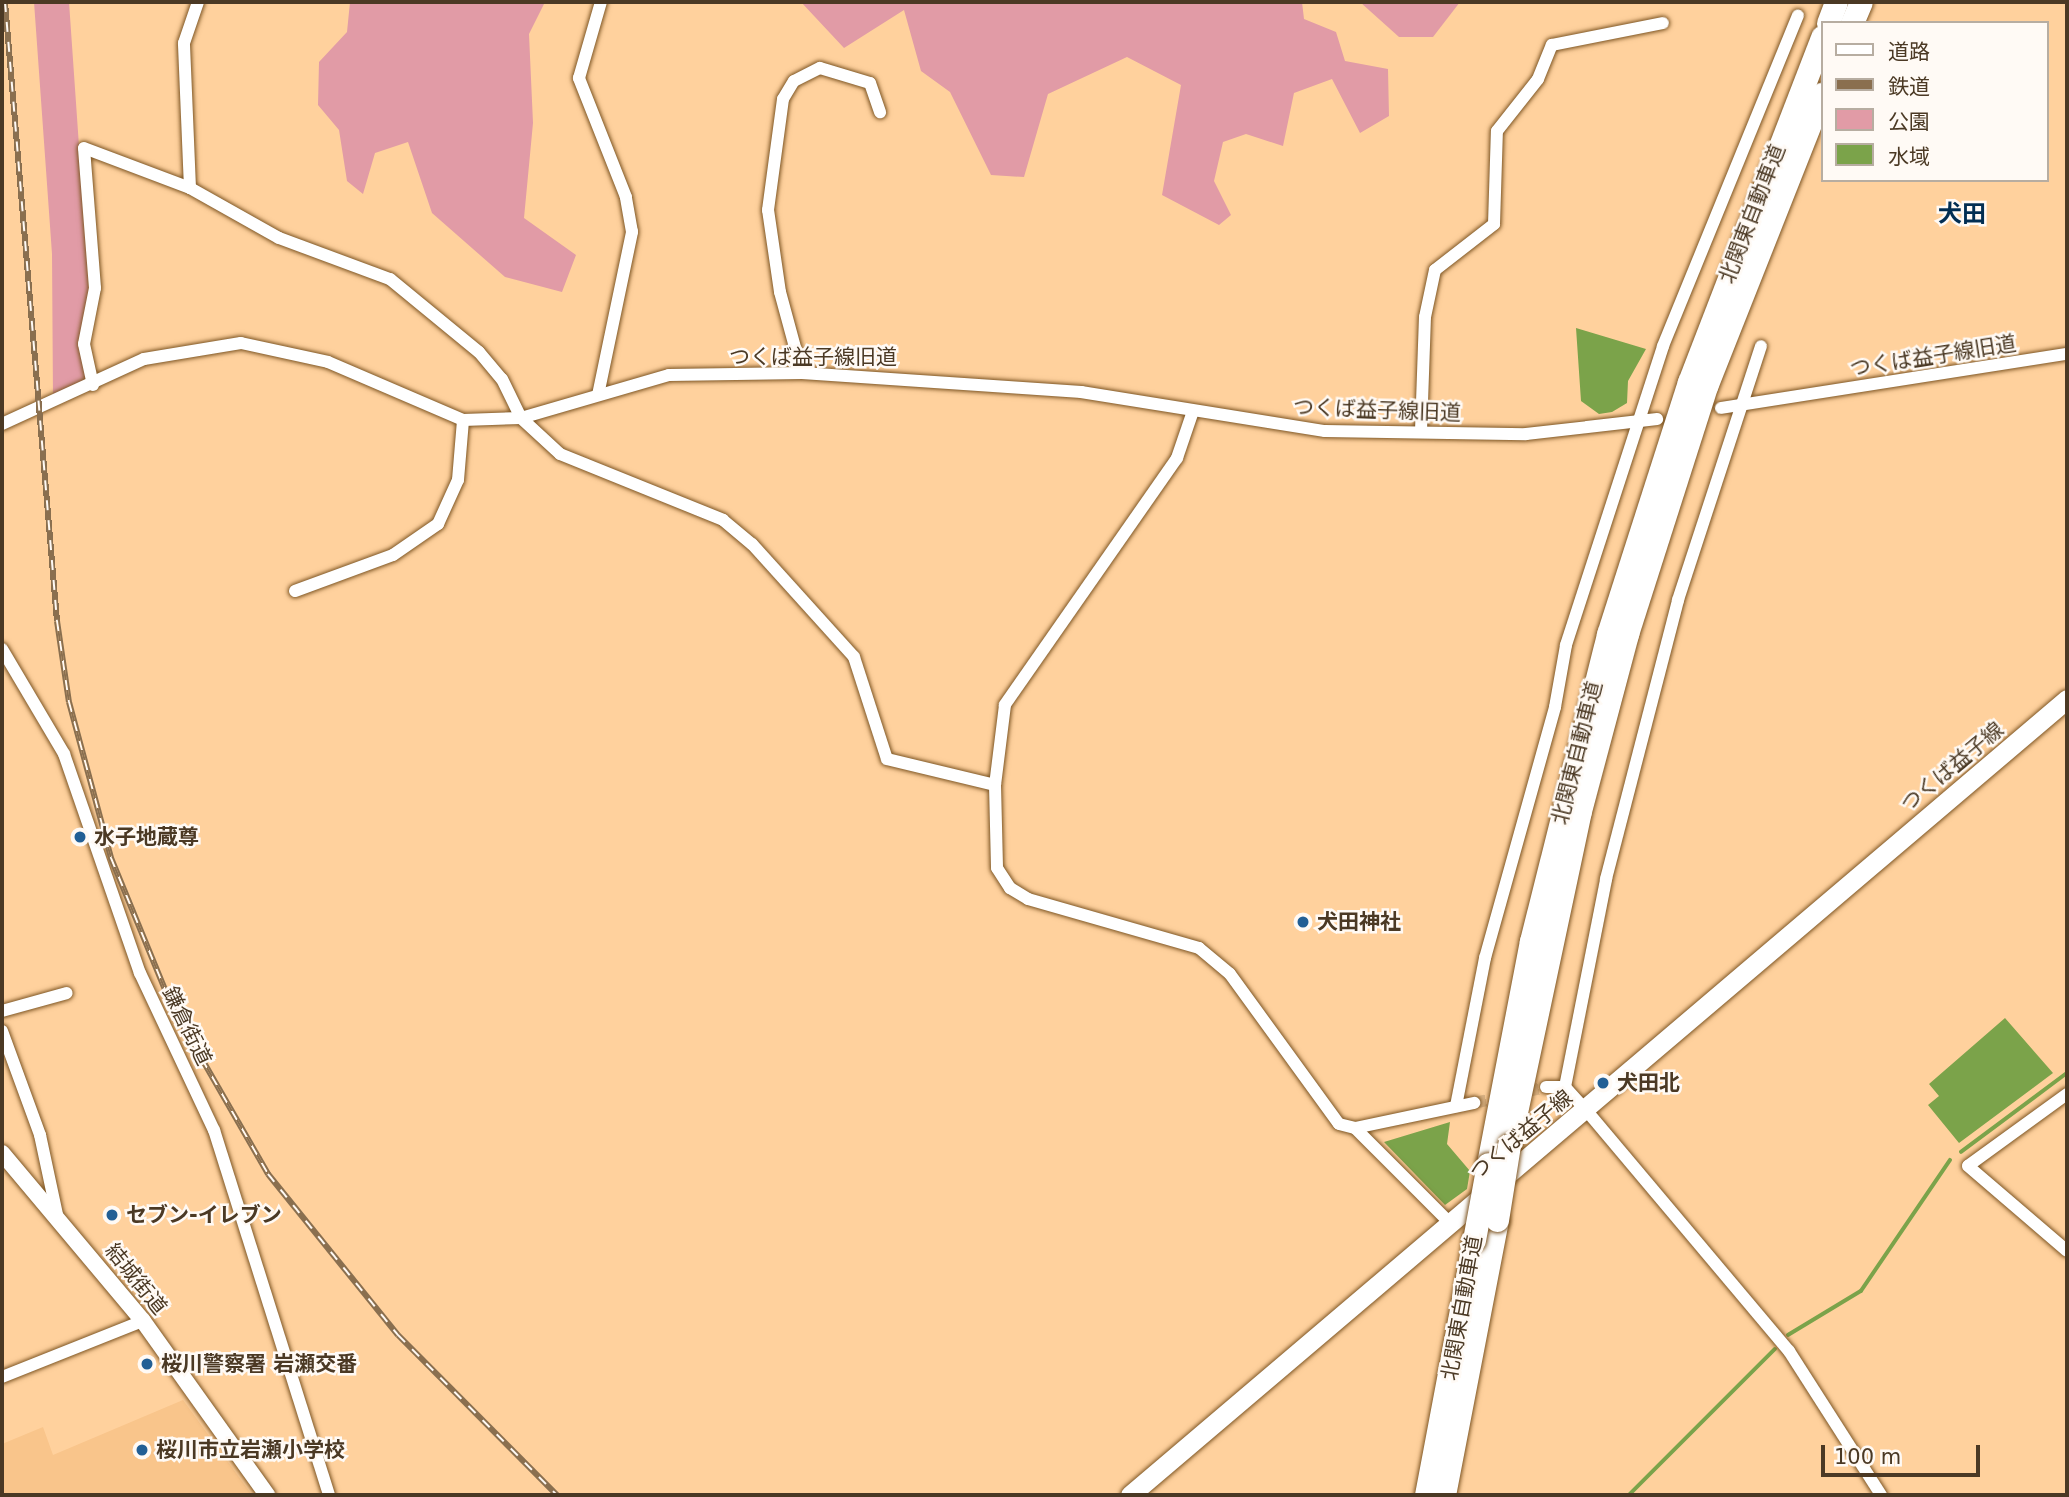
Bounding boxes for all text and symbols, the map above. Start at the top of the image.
legend [1820,21,2048,182]
text: 道路 [1888,40,1930,64]
text: 鉄道 [1888,75,1930,99]
text: 公園 [1888,110,1930,134]
street label: 北関東自動車道 [1714,141,1790,287]
text: 水域 [1888,145,1930,169]
district label: 犬田 [1938,201,1986,229]
street label: つくば益子線旧道 [1848,330,2018,382]
street label: つくば益子線旧道 [729,344,897,370]
street label: つくば益子線旧道 [1293,394,1461,426]
street label: 北関東自動車道 [1547,679,1607,827]
street label: つくば益子線 [1896,717,2008,817]
place label: 水子地蔵尊 [94,824,199,850]
marker: 水子地蔵尊 [72,829,88,845]
place label: 犬田神社 [1317,909,1401,935]
marker: 犬田神社 [1295,914,1311,930]
street label: 鎌倉街道 [157,983,217,1069]
place label: 犬田北 [1617,1070,1680,1096]
marker: 犬田北 [1595,1075,1611,1091]
street label: つくば益子線 [1465,1085,1577,1185]
place label: セブン-イレブン [126,1202,282,1228]
marker: セブン-イレブン [104,1207,120,1223]
street label: 北関東自動車道 [1437,1233,1487,1383]
street label: 結城街道 [100,1238,172,1320]
place label: 桜川警察署 岩瀬交番 [161,1351,357,1377]
marker: 桜川警察署 岩瀬交番 [139,1356,155,1372]
scale bar [1824,1430,1983,1474]
place label: 桜川市立岩瀬小学校 [156,1437,345,1463]
marker: 桜川市立岩瀬小学校 [134,1442,150,1458]
text: 100 m [1834,1445,1901,1469]

